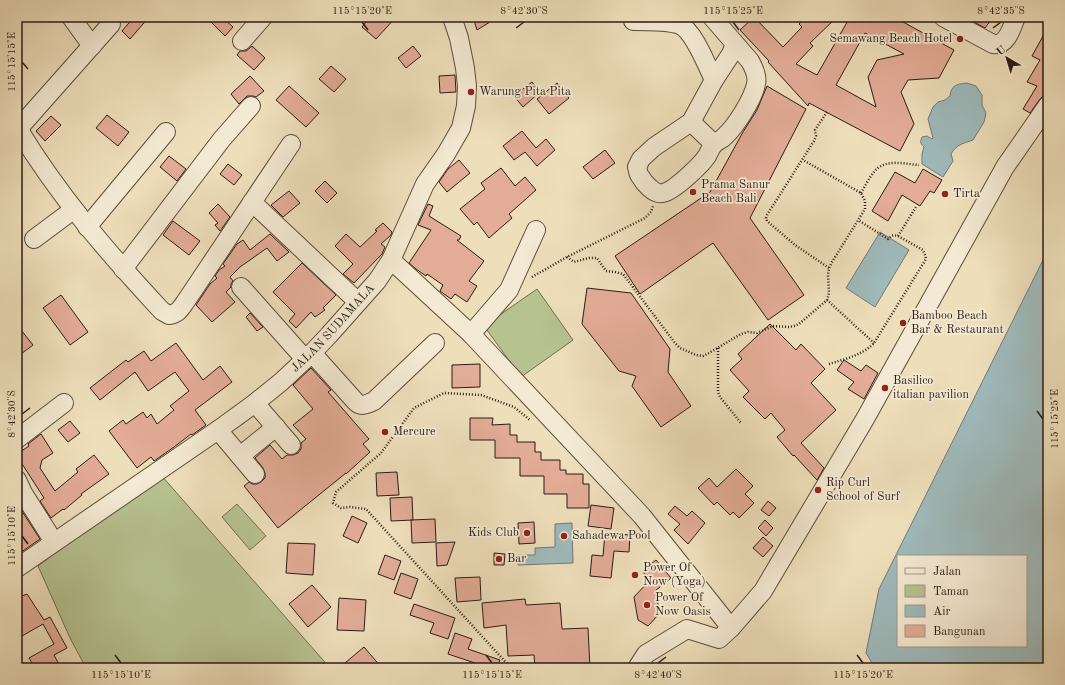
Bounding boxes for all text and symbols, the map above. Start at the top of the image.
text: 115°15'20"E [332,6,392,16]
text: 8°42'30"S [500,6,548,16]
text: 115°15'25"E [703,6,763,16]
text: 8°42'35"S [977,6,1025,16]
text: 115°15'15"E [7,32,17,92]
place label: Semawang Beach Hotel [829,33,952,45]
marker: Semawang Beach Hotel [955,34,965,44]
north arrow [987,38,1027,78]
text: U [995,44,1009,58]
place label: Warung Pita Pita [479,86,571,98]
marker: Warung Pita Pita [466,87,476,97]
place label: Prama Sanur Beach Bali [701,179,770,205]
marker: Prama Sanur Beach Bali [688,187,698,197]
place label: Tirta [953,188,980,200]
marker: Tirta [940,189,950,199]
street label: JALAN SUDAMALA [289,282,377,375]
place label: Bamboo Beach Bar & Restaurant [911,310,1004,336]
marker: Bamboo Beach Bar & Restaurant [898,318,908,328]
place label: Basilico italian pavilion [893,375,969,401]
marker: Basilico italian pavilion [880,383,890,393]
text: 115°15'25"E [1050,389,1060,449]
text: 8°42'30"S [7,390,17,438]
place label: Mercure [393,426,436,438]
marker: Mercure [380,427,390,437]
place label: Rip Curl School of Surf [826,477,901,503]
marker: Rip Curl School of Surf [813,485,823,495]
text: 115°15'10"E [7,506,17,566]
place label: Kids Club [468,527,519,539]
marker: Kids Club [522,528,532,538]
place label: Sahadewa Pool [572,530,651,542]
marker: Sahadewa Pool [559,531,569,541]
place label: Bar [507,553,526,565]
marker: Bar [494,554,504,564]
legend [897,555,1027,647]
place label: Power Of Now (Yoga) [643,562,706,588]
text: Jalan [933,566,962,578]
marker: Power Of Now (Yoga) [630,570,640,580]
text: Taman [933,586,969,598]
place label: Power Of Now Oasis [655,592,711,618]
marker: Power Of Now Oasis [642,600,652,610]
text: Air [933,606,950,618]
text: Bangunan [933,626,986,638]
text: 115°15'10"E [91,670,151,680]
text: 115°15'15"E [462,670,522,680]
text: 8°42'40"S [634,670,682,680]
text: 115°15'20"E [833,670,893,680]

